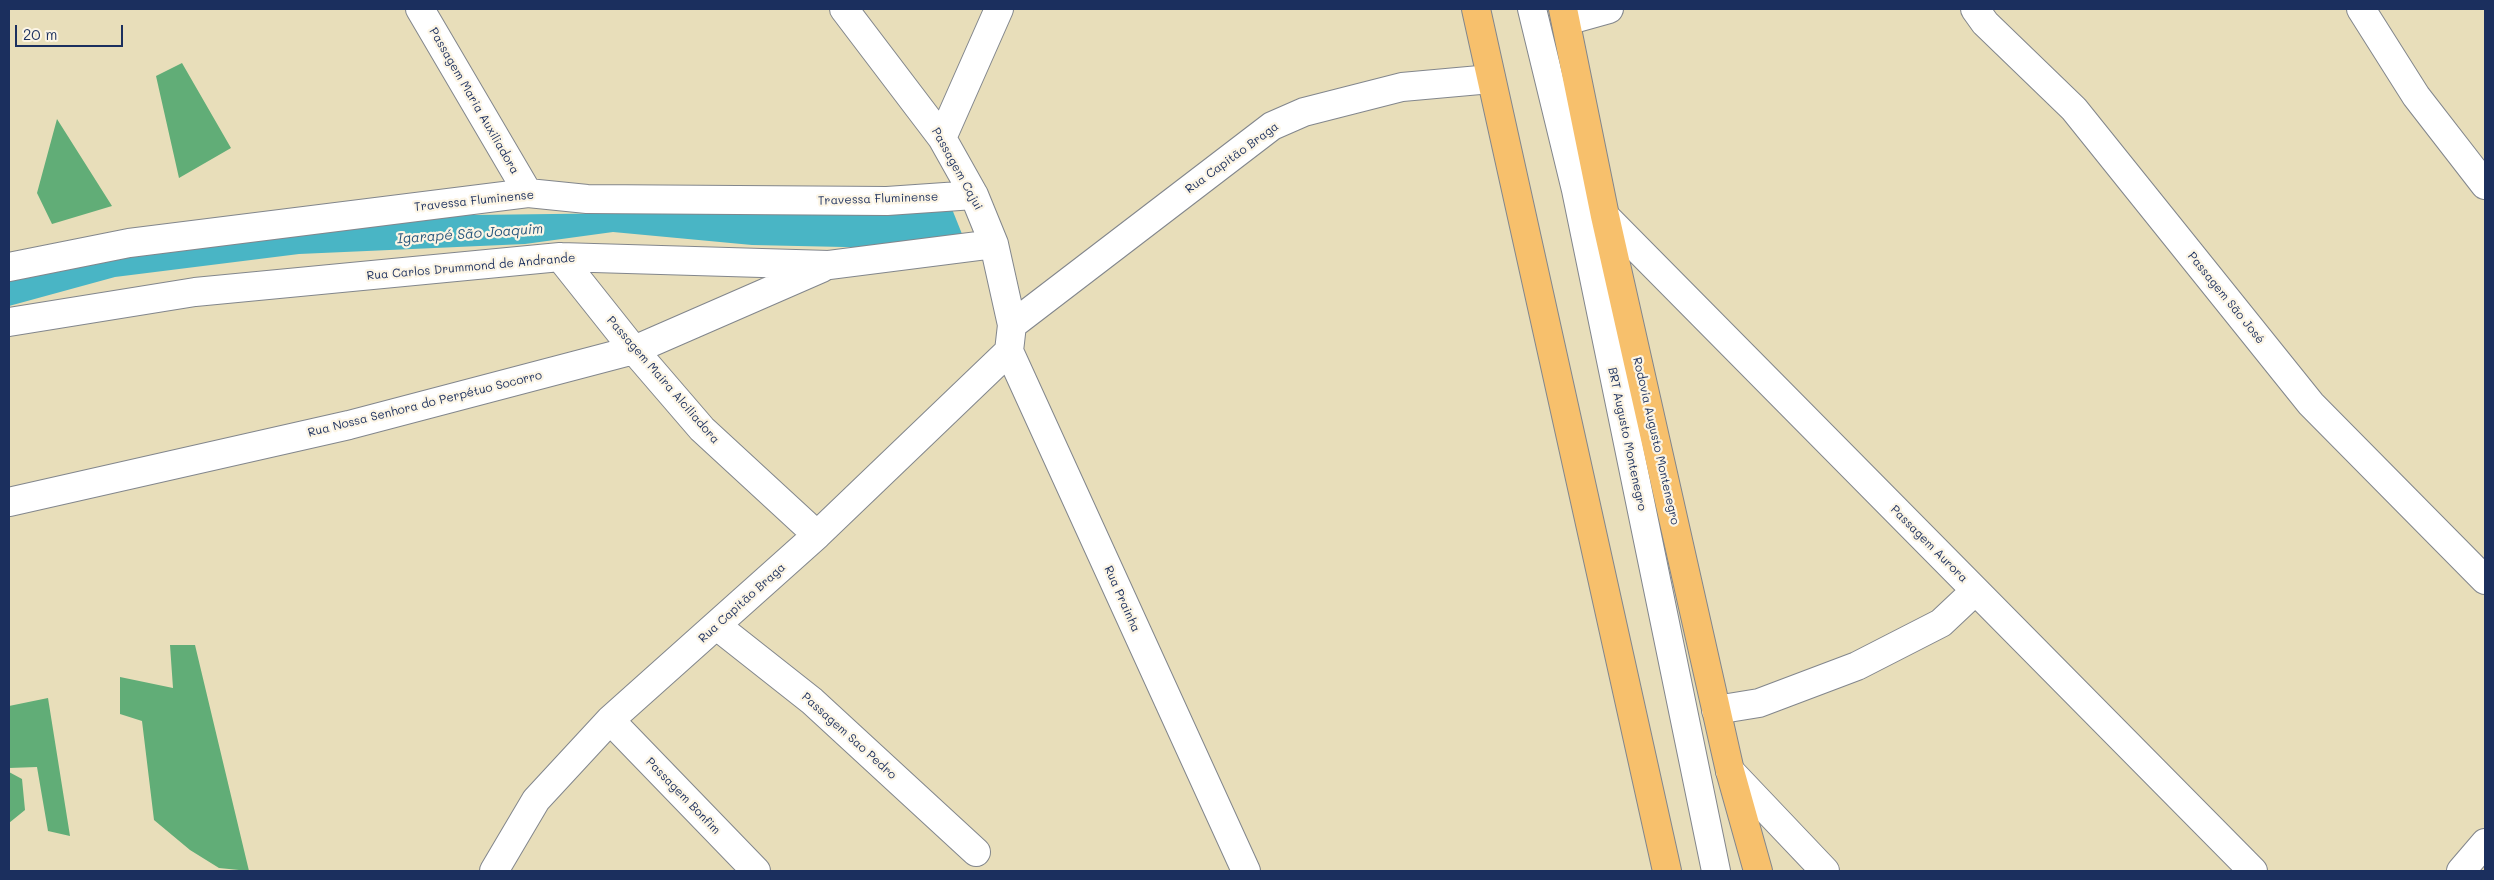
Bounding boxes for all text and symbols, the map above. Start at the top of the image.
scale bar [18,15,125,47]
text: 20 m [23,24,57,44]
street label: Passagem Maria Auxiliadora [426,25,522,177]
street label: Rua Capitão Braga [1183,119,1281,197]
street label: Passagem Cajui [928,125,986,213]
street label: Travessa Fluminense [413,188,535,214]
street label: Travessa Fluminense [818,190,938,208]
water label: Igarapé São Joaquim [396,221,544,247]
street label: Passagem São José [2185,249,2267,347]
street label: Rua Carlos Drummond de Andrande [366,251,576,283]
street label: Passagem Maira Alciliadora [604,313,722,447]
street label: Rodovia Augusto Montenegro [1630,356,1682,526]
street label: BRT Augusto Montenegro [1605,366,1649,512]
street label: Rua Nossa Senhora do Perpétuo Socorro [306,368,544,440]
street label: Passagem Aurora [1887,502,1971,586]
street label: Rua Capitão Braga [696,560,788,646]
street label: Rua Prainha [1101,564,1143,634]
street label: Passagem Sao Pedro [799,690,899,782]
street label: Passagem Bonfim [643,755,723,837]

